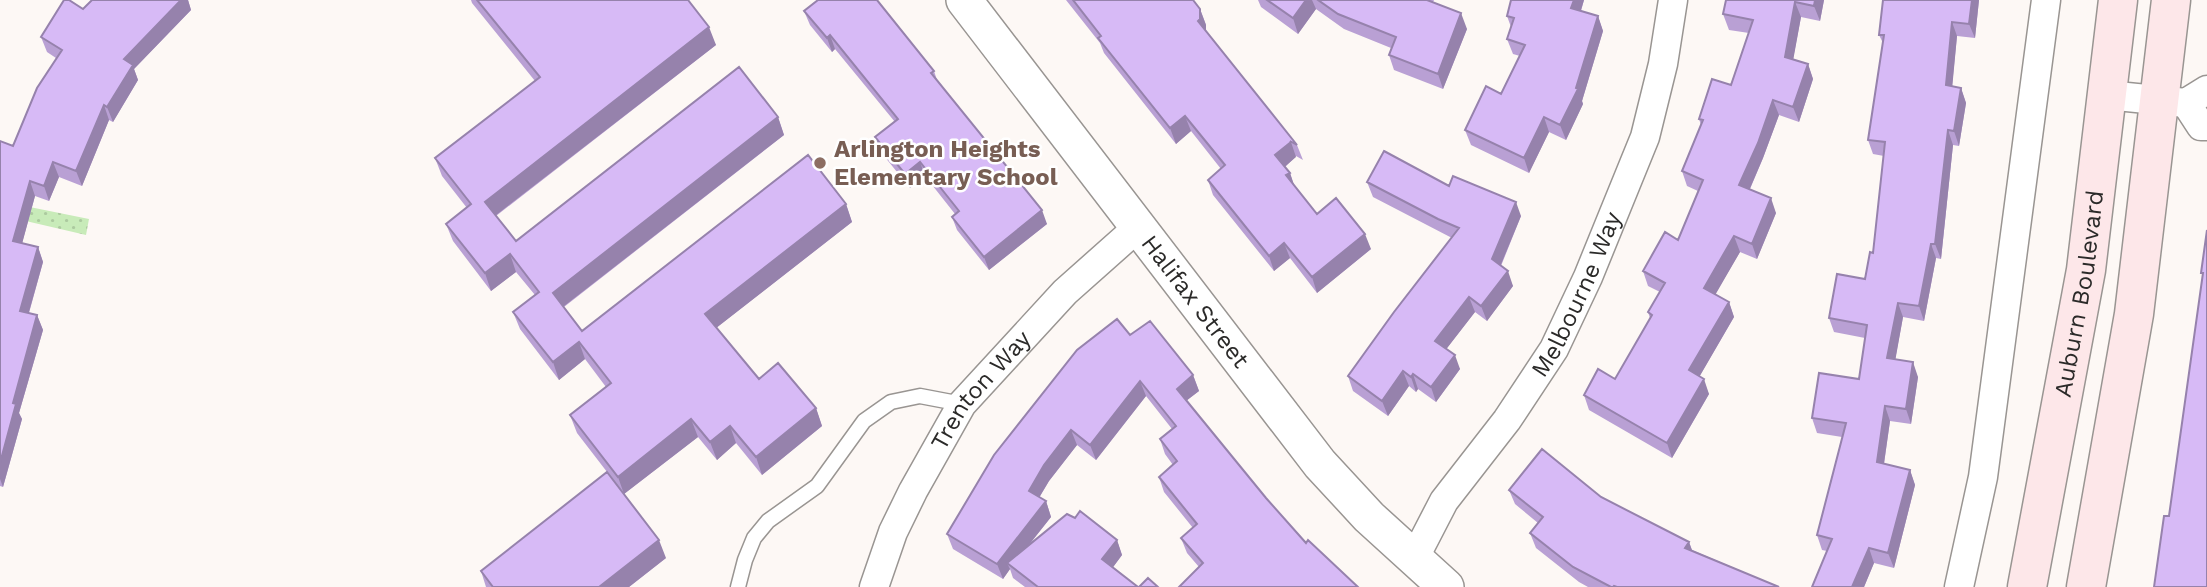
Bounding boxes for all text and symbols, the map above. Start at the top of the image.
place label: Arlington Heights Elementary School [834,135,1058,191]
marker: Arlington Heights Elementary School [812,155,828,171]
street label: Auburn Boulevard [2049,189,2109,399]
street label: Melbourne Way [1525,207,1627,382]
street label: Halifax Street [1136,230,1255,373]
street label: Trenton Way [925,324,1037,455]

